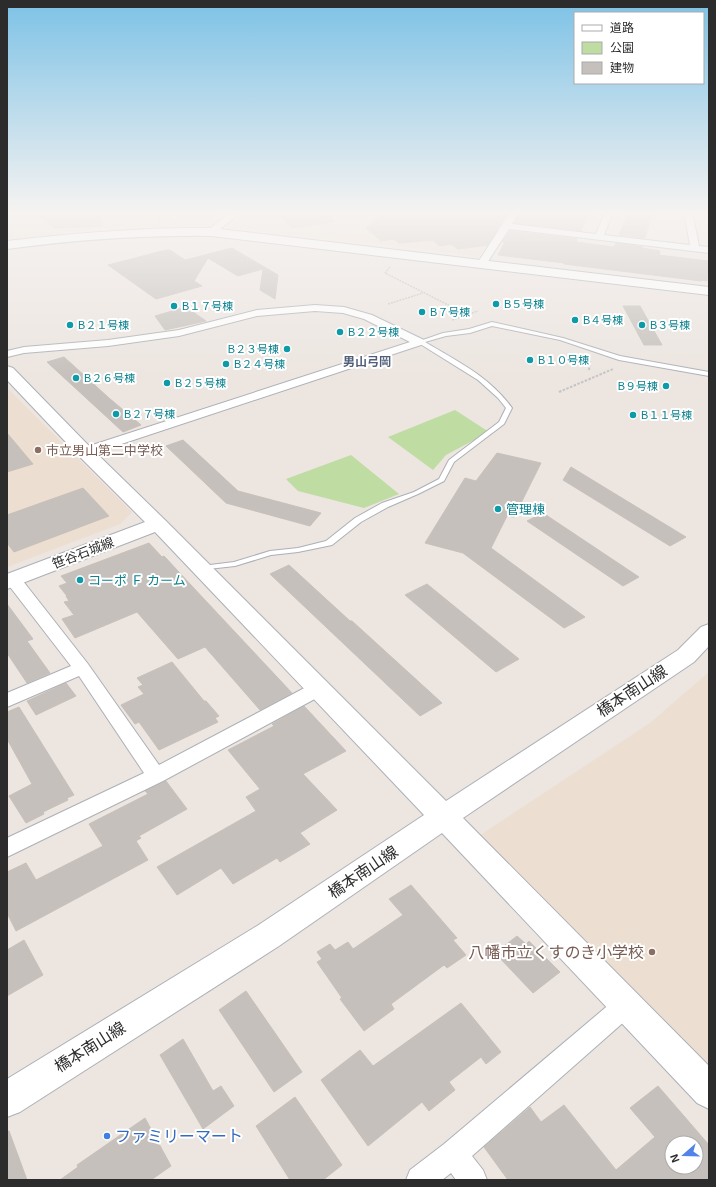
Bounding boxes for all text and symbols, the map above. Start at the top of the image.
legend [574,12,704,84]
text: 道路 [610,21,634,35]
text: 公園 [610,41,634,55]
text: 建物 [610,61,634,75]
place label: B５号棟 [504,298,544,310]
marker: B５号棟 [491,299,501,309]
place label: B１７号棟 [182,300,233,312]
marker: B１７号棟 [169,301,179,311]
place label: B７号棟 [430,306,470,318]
marker: B７号棟 [417,307,427,317]
place label: B４号棟 [583,314,623,326]
marker: B４号棟 [570,315,580,325]
place label: B２１号棟 [78,319,129,331]
place label: B３号棟 [650,319,690,331]
marker: B２１号棟 [65,320,75,330]
marker: B３号棟 [637,320,647,330]
place label: B２２号棟 [348,326,399,338]
marker: B２２号棟 [335,327,345,337]
place label: B２３号棟 [228,343,279,355]
marker: B２３号棟 [282,344,292,354]
place label: B１０号棟 [538,354,589,366]
district label: 男山弓岡 [343,355,391,369]
marker: B１０号棟 [525,355,535,365]
place label: B２４号棟 [234,358,285,370]
marker: B２４号棟 [221,359,231,369]
place label: B２６号棟 [84,372,135,384]
marker: B２６号棟 [71,373,81,383]
place label: B２５号棟 [175,377,226,389]
marker: B２５号棟 [162,378,172,388]
place label: B９号棟 [618,380,658,392]
marker: B９号棟 [661,381,671,391]
place label: B２７号棟 [124,408,175,420]
marker: B２７号棟 [111,409,121,419]
place label: B１１号棟 [641,409,692,421]
marker: B１１号棟 [628,410,638,420]
place label: 市立男山第二中学校 [46,443,163,458]
marker: 市立男山第二中学校 [33,445,43,455]
place label: 管理棟 [506,502,545,517]
marker: 管理棟 [493,504,503,514]
street label: 笹谷石城線 [50,534,116,572]
place label: コーポ Ｆ カーム [88,573,186,588]
marker: コーポ Ｆ カーム [75,575,85,585]
street label: 橋本南山線 [594,662,670,720]
street label: 橋本南山線 [325,843,401,901]
place label: 八幡市立くすのき小学校 [468,944,644,961]
marker: 八幡市立くすのき小学校 [647,947,657,957]
street label: 橋本南山線 [52,1019,128,1075]
place label: ファミリーマート [115,1128,243,1145]
marker: ファミリーマート [102,1131,112,1141]
north arrow [664,1135,704,1175]
text: N [668,1153,682,1164]

